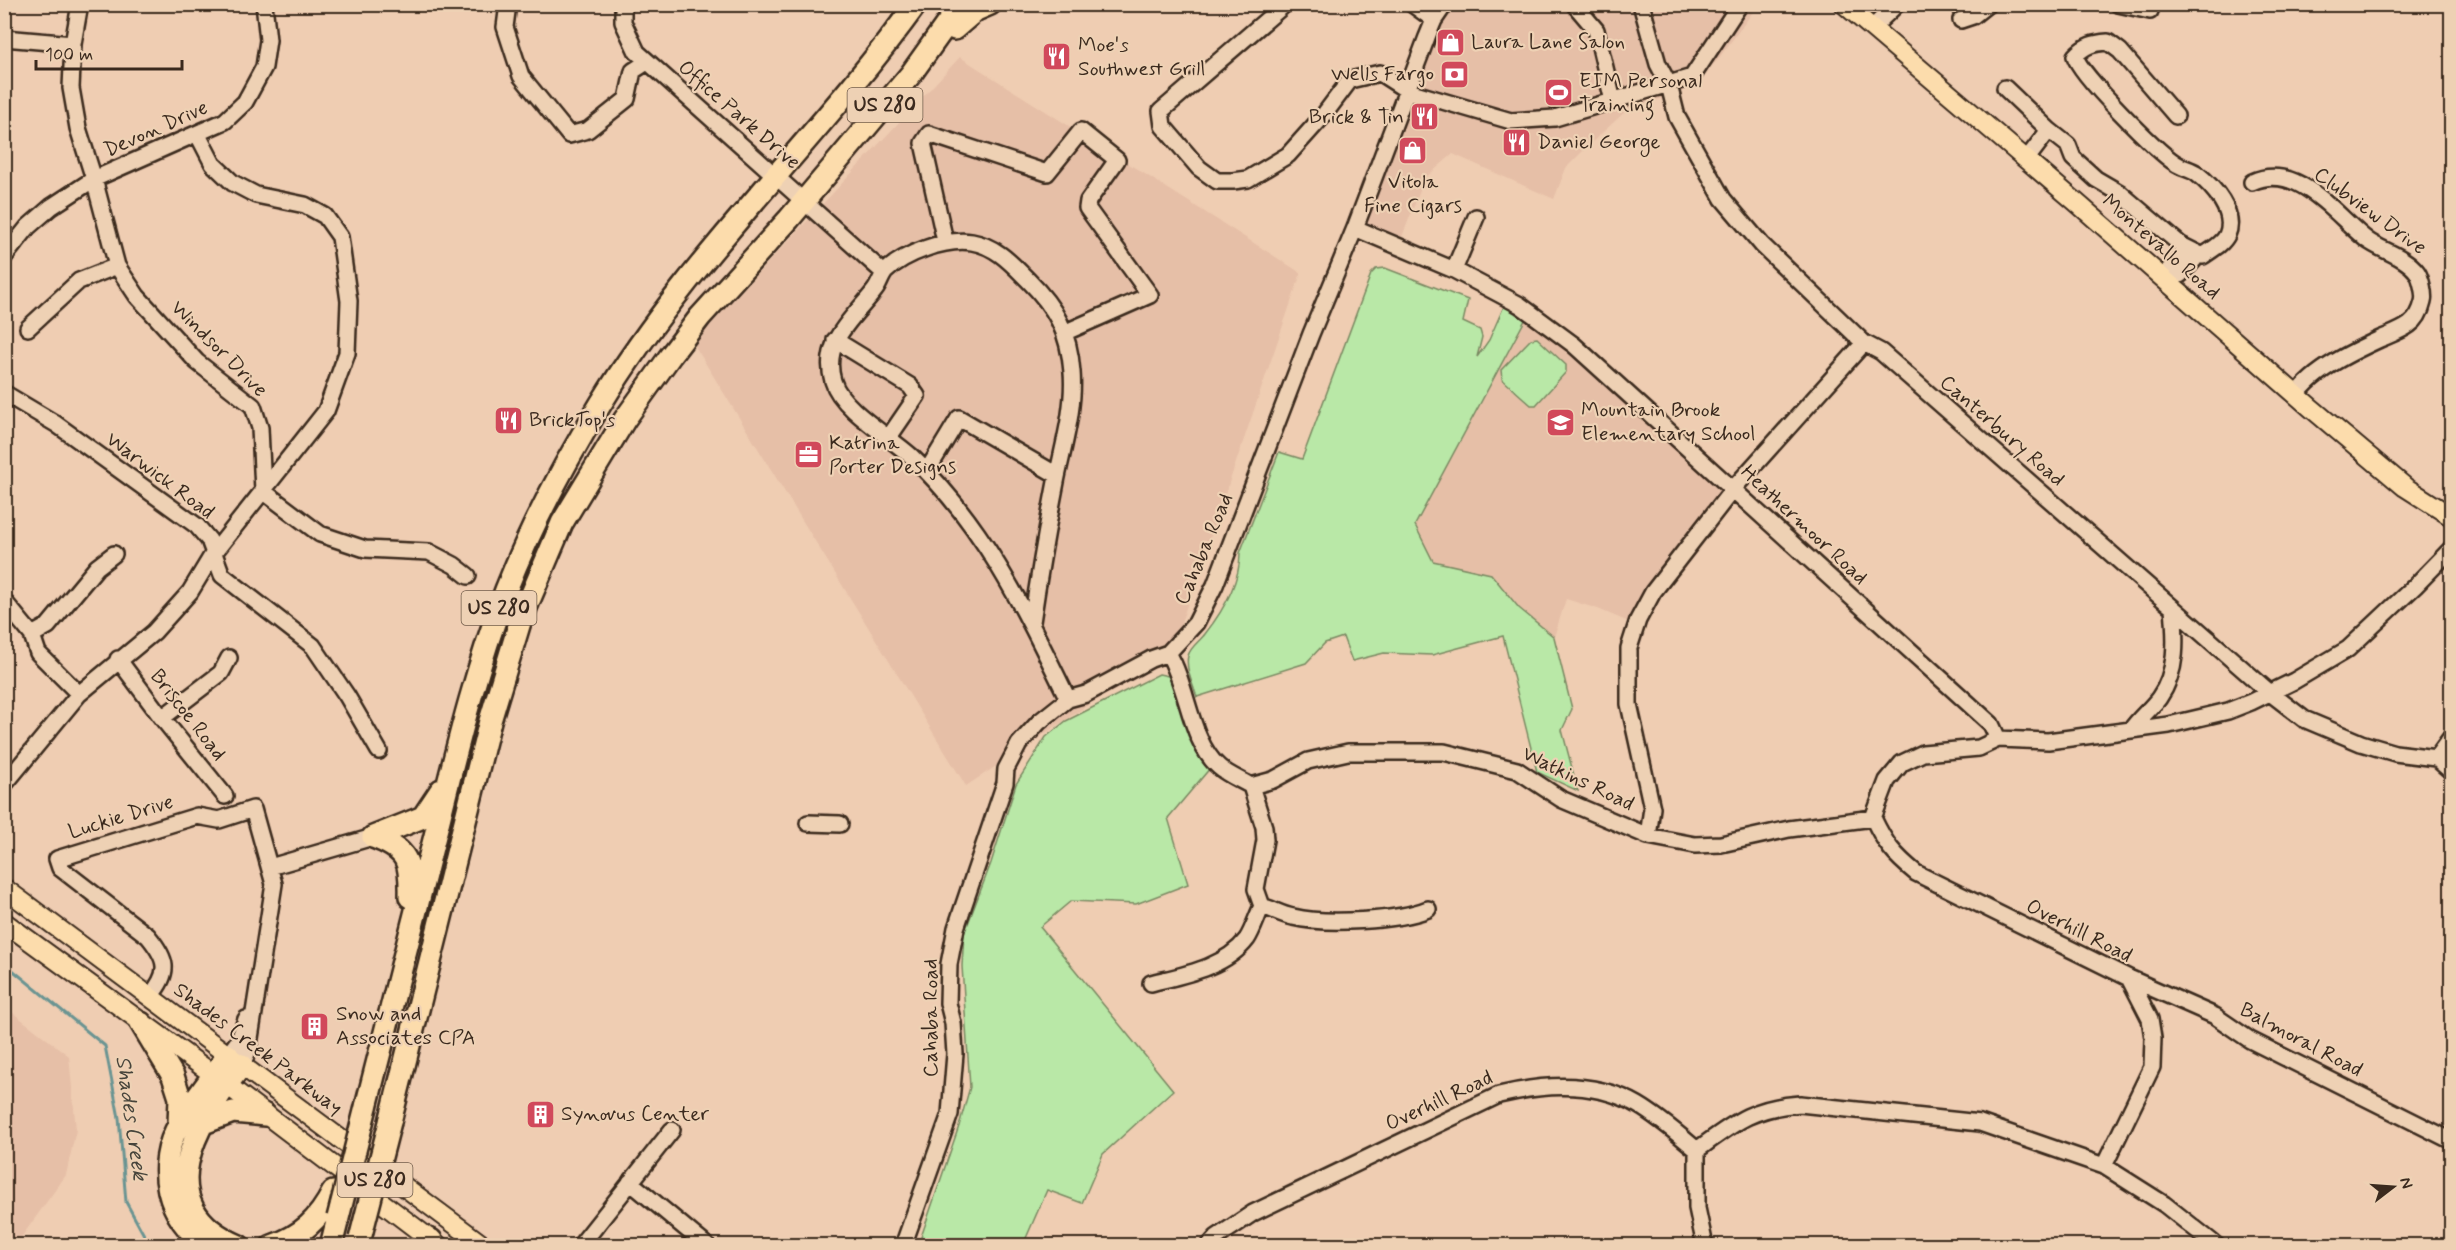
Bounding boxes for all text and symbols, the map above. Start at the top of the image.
shop icon: Laura Lane Salon [1434,26,1466,58]
place label: Laura Lane Salon [1471,28,1625,56]
place label: Moe's Southwest Grill [1078,31,1205,83]
scale bar [36,33,182,71]
restaurant icon: Moe's Southwest Grill [1041,41,1073,73]
text: 100 m [45,43,93,67]
street label: Office Park Drive [672,54,806,176]
bank icon: Wells Fargo [1439,58,1471,90]
place label: Wells Fargo [1331,60,1434,88]
place label: EIM Personal Training [1579,67,1702,121]
sports icon: EIM Personal Training [1542,77,1574,109]
road number: US 280 [848,88,922,122]
street label: Devon Drive [100,94,212,164]
restaurant icon: Brick & Tin [1409,101,1441,133]
place label: Brick & Tin [1309,103,1404,131]
restaurant icon: Daniel George [1500,126,1532,158]
place label: Daniel George [1537,128,1661,157]
shop icon: Vitola Fine Cigars [1397,135,1429,167]
street label: Clubview Drive [2308,161,2432,261]
place label: Vitola Fine Cigars [1364,168,1462,220]
street label: Montevallo Road [2096,188,2226,306]
street label: Windsor Drive [164,294,274,404]
street label: Canterbury Road [1933,369,2071,493]
place label: Mountain Brook Elementary School [1581,396,1756,448]
restaurant icon: BrickTop's [492,404,524,436]
place label: BrickTop's [529,406,615,434]
school or university icon: Mountain Brook Elementary School [1544,406,1576,438]
street label: Warwick Road [100,426,220,526]
place label: Katrina Porter Designs [829,429,956,481]
office icon: Katrina Porter Designs [792,439,824,471]
street label: Heathermoor Road [1734,459,1874,591]
street label: Cahaba Road [1168,489,1240,609]
road number: US 280 [462,591,536,625]
street label: Briscoe Road [143,663,233,767]
street label: Watkins Road [1517,740,1639,818]
street label: Luckie Drive [65,788,177,846]
street label: Overhill Road [2021,892,2137,970]
street label: Cahaba Road [917,959,945,1077]
street label: Shades Creek Parkway [168,976,348,1122]
street label: Balmoral Road [2235,996,2367,1084]
place label: Snow and Associates CPA [336,1000,475,1052]
building icon: Snow and Associates CPA [299,1010,331,1042]
water label: Shades Creek [108,1054,154,1184]
street label: Overhill Road [1381,1064,1497,1138]
building icon: Synovus Center [524,1098,556,1130]
place label: Synovus Center [561,1100,709,1128]
north arrow [2363,1157,2423,1217]
road number: US 280 [338,1163,412,1197]
text: N [2394,1175,2418,1191]

